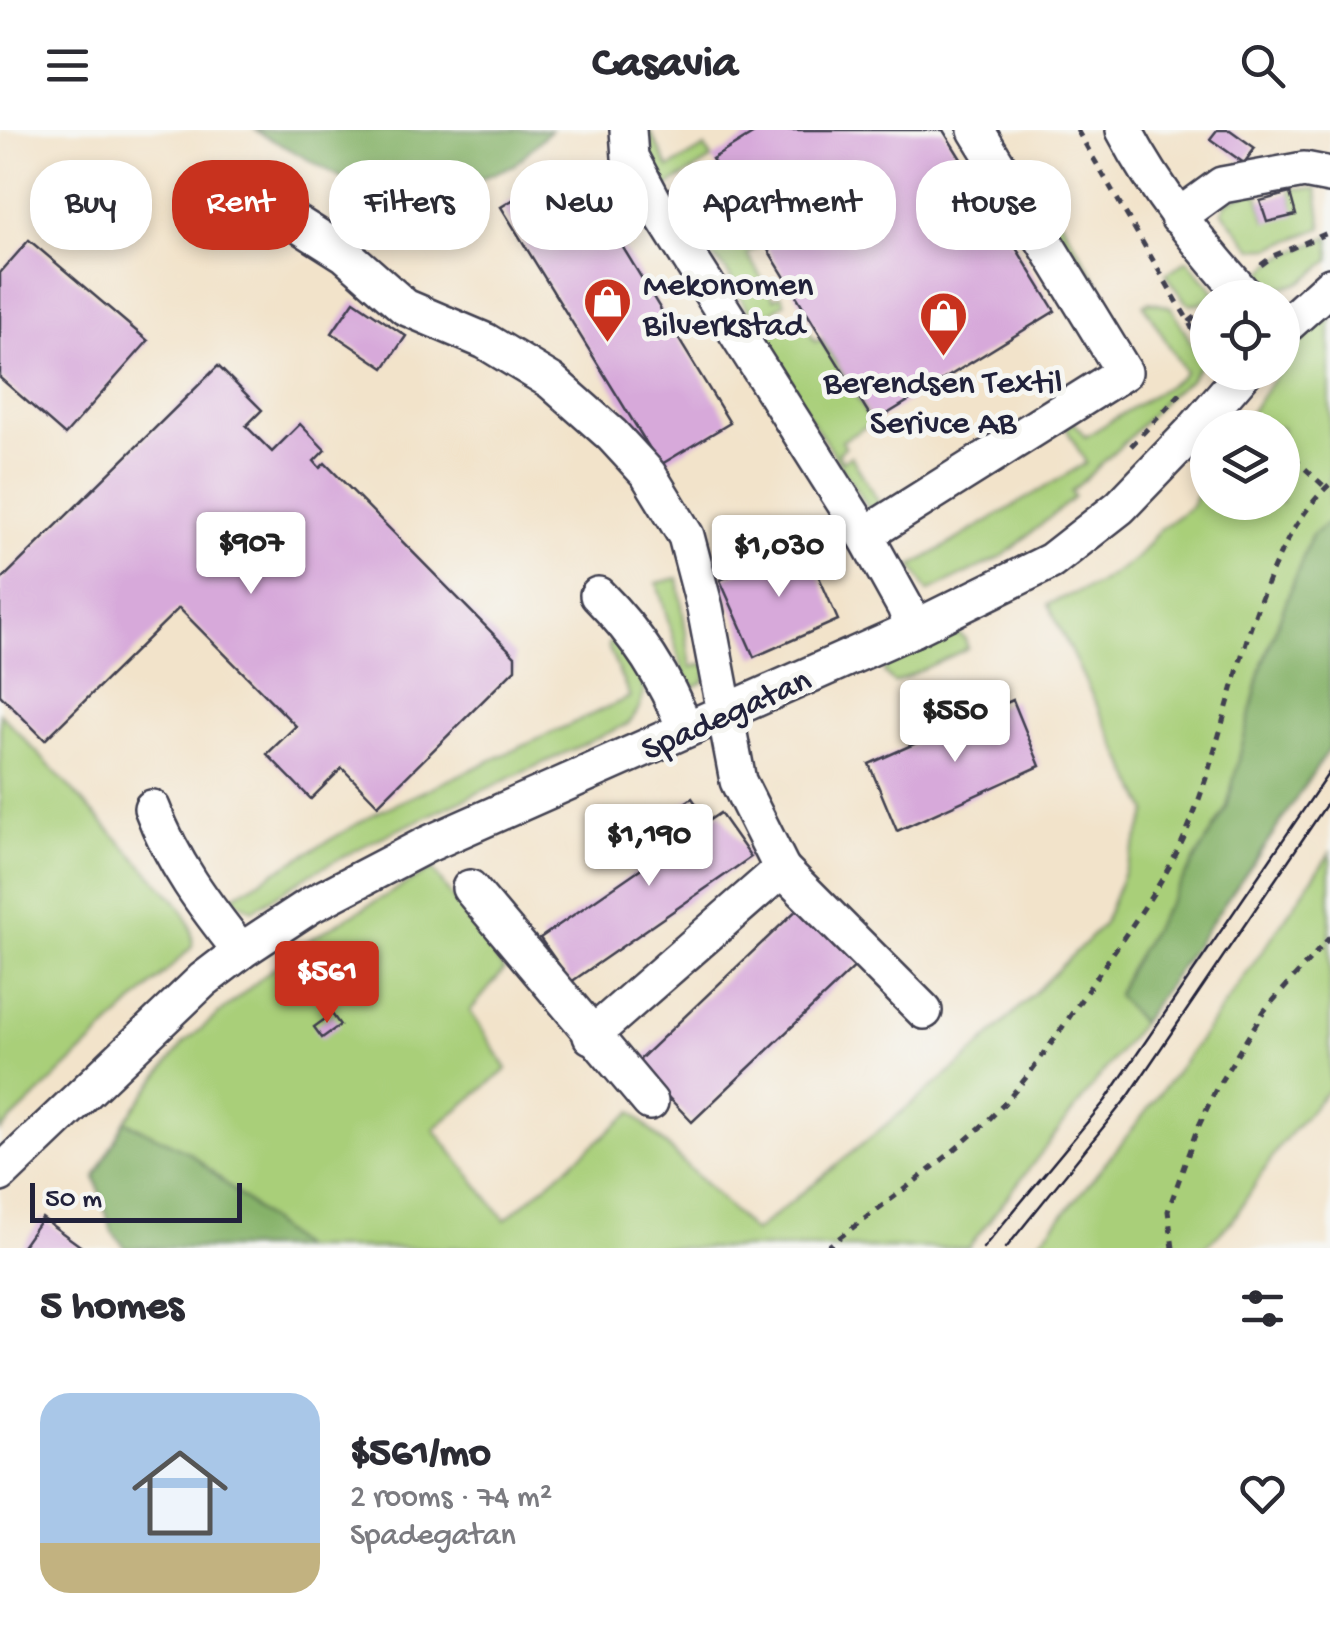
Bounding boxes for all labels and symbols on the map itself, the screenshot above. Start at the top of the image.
place label: Mekonomen Bilverkstad [642,267,814,348]
shop icon: Mekonomen Bilverkstad [582,276,634,344]
shop icon: Berendsen Textil Serivce AB [917,290,969,358]
place label: Berendsen Textil Serivce AB [823,365,1062,446]
pin: $907 [192,512,310,597]
pin: $1,030 [698,515,860,600]
street label: Spadegatan [636,661,819,773]
pin: $550 [896,680,1014,765]
pin: $1,190 [568,804,730,889]
pin: $561 [268,941,386,1026]
scale bar [30,1178,242,1222]

